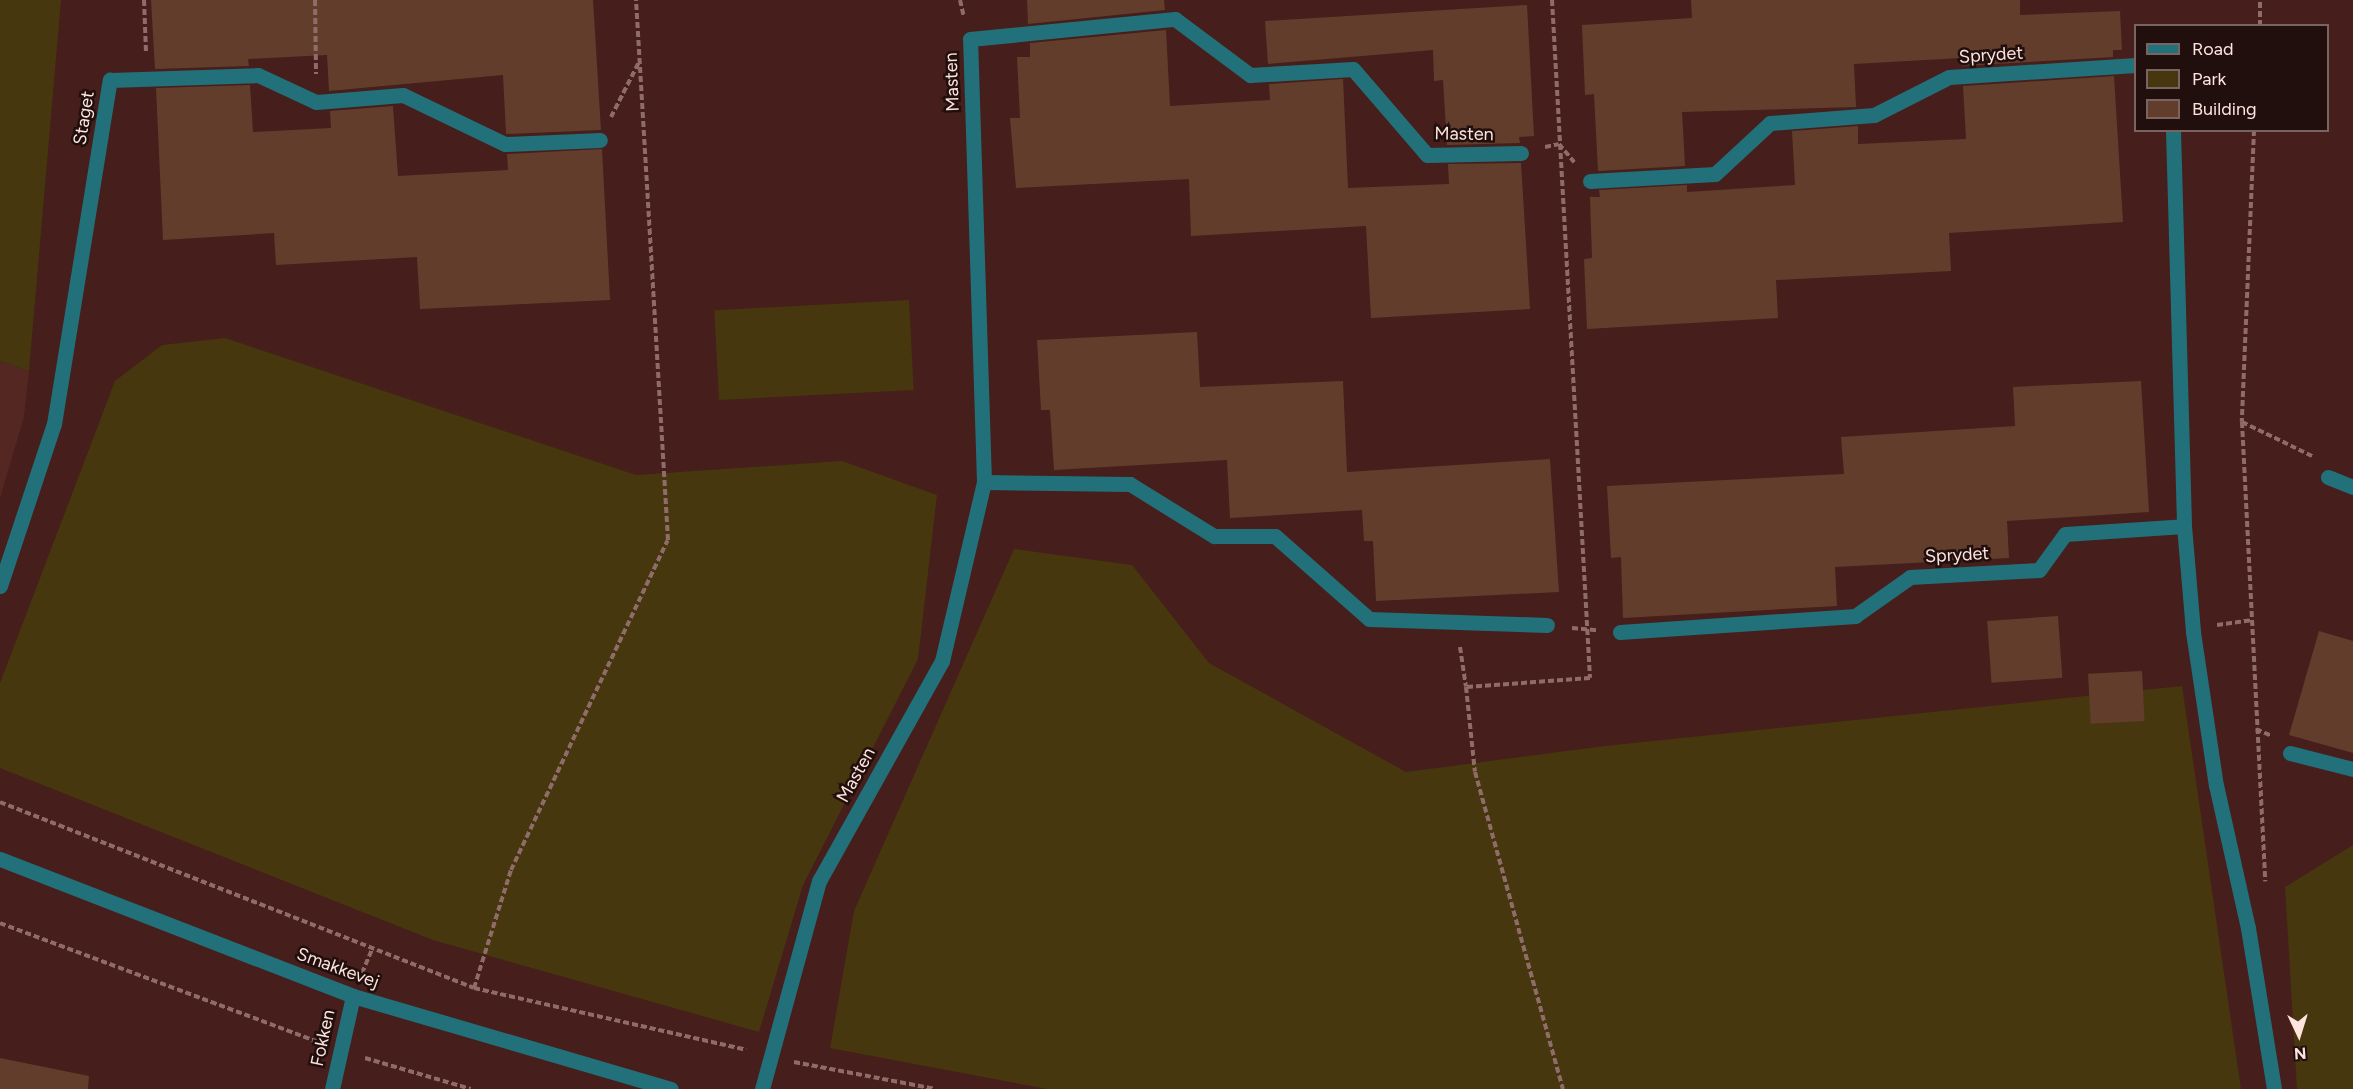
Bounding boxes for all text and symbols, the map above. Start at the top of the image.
legend [2134,24,2329,132]
text: Road [2192,38,2233,60]
street label: Sprydet [1958,42,2024,68]
street label: Masten [940,52,964,112]
text: Park [2192,68,2226,90]
street label: Staget [69,90,99,146]
text: Building [2192,98,2257,120]
street label: Masten [1434,123,1494,145]
street label: Sprydet [1924,543,1990,567]
street label: Masten [832,744,880,806]
street label: Smakkevej [294,943,382,993]
north arrow [2269,1005,2329,1065]
street label: Fokken [306,1008,340,1068]
text: N [2293,1044,2307,1063]

